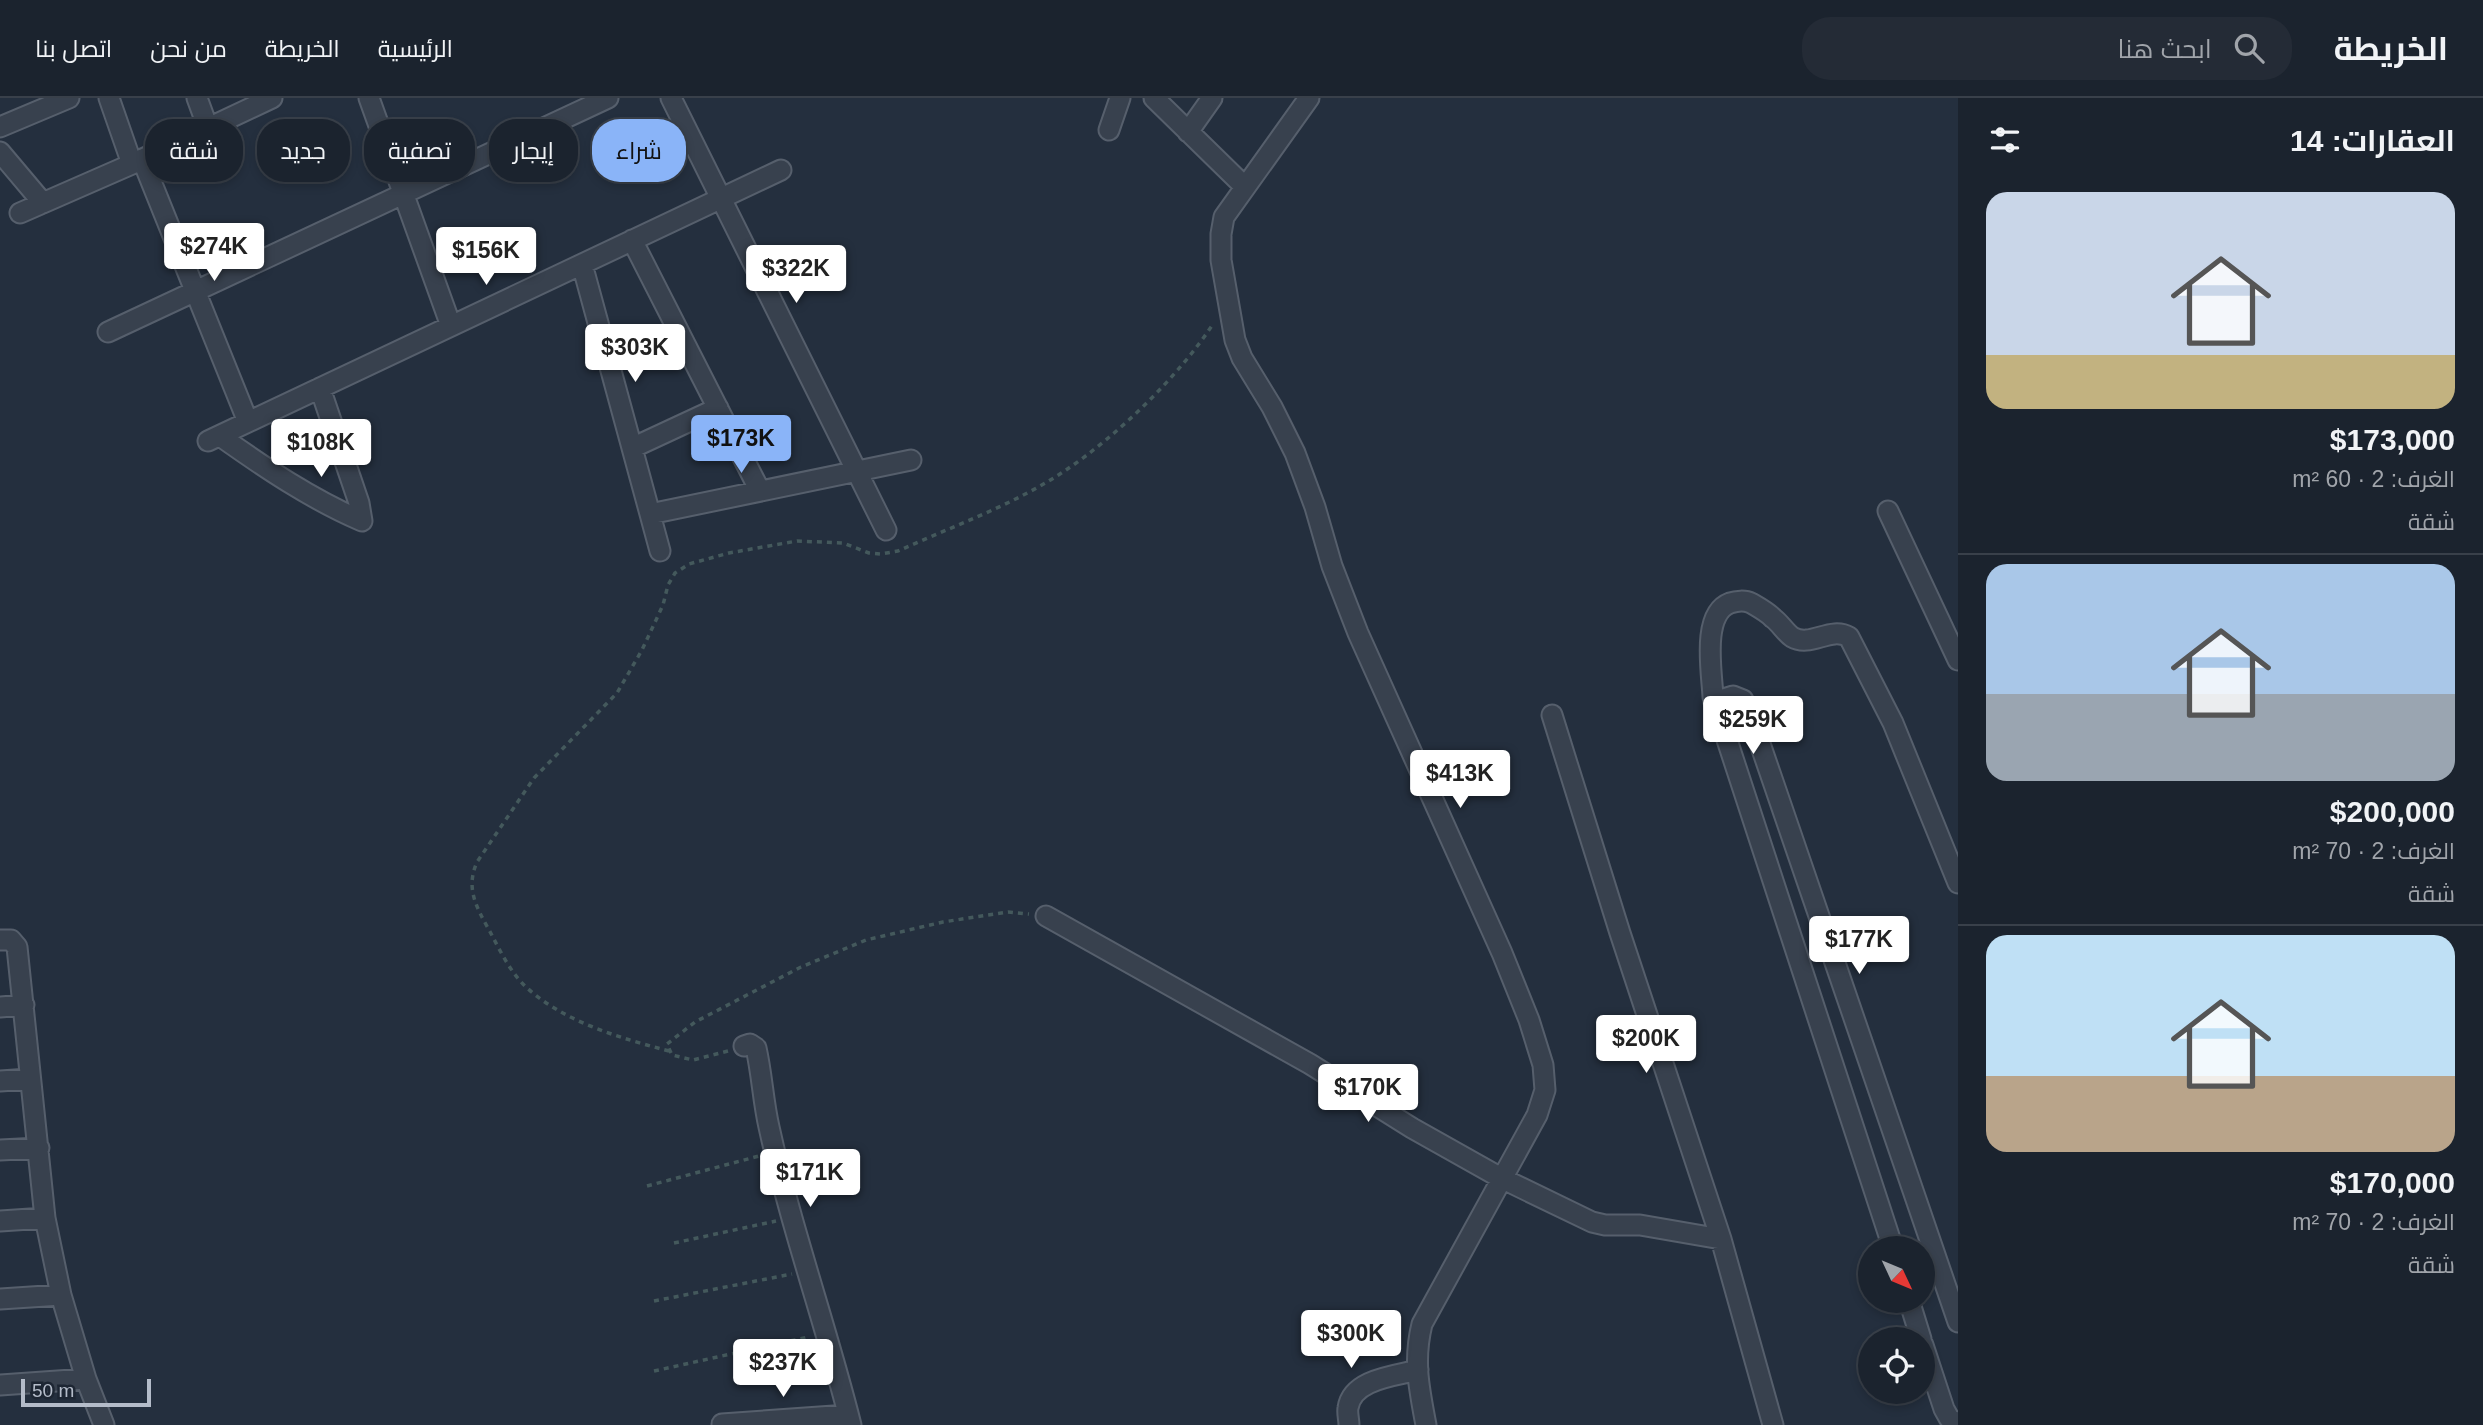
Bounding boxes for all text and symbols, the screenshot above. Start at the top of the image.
search box [1802,17,2292,80]
icon: search [2230,29,2268,67]
text: الخريطة [2334,30,2448,67]
text: ابحث هنا [2118,34,2212,64]
text: اتصل بنا [35,35,112,62]
text: من نحن [150,35,227,62]
text: الخريطة [265,35,340,62]
text: الرئيسية [378,35,453,62]
chip: شقة [145,119,243,182]
chip: جديد [257,119,350,182]
chip: تصفية [364,119,475,182]
chip: إيجار [489,119,578,182]
chip: شراء [592,119,686,182]
icon: filters [1986,121,2024,159]
text: العقارات: 14 [2290,124,2455,157]
pin: $274K [165,223,263,283]
pin: $156K [437,228,535,287]
text: $274K [180,233,248,259]
text: $156K [452,237,520,263]
icon: home [2158,238,2284,364]
pin: $322K [747,246,845,305]
text: $322K [762,255,830,281]
pin: $303K [586,324,684,384]
text: $303K [601,334,669,360]
pin: $173K [692,416,790,475]
pin: $108K [272,420,370,479]
text: $173,000 [2330,423,2455,456]
text: $173K [707,425,775,451]
text: $108K [287,429,355,455]
text: الغرف: 2 · 60 m² [2292,466,2455,492]
text: شقة [2408,509,2455,535]
icon: home [2158,610,2284,736]
pin: $259K [1704,696,1802,756]
text: $259K [1719,706,1787,732]
pin: $413K [1411,750,1509,810]
text: $413K [1426,760,1494,786]
text: $200,000 [2330,795,2455,828]
text: الغرف: 2 · 70 m² [2292,838,2455,864]
text: شقة [2408,881,2455,907]
pin: $177K [1810,916,1908,976]
text: $177K [1825,926,1893,952]
icon: home [2158,981,2284,1107]
pin: $200K [1597,1016,1695,1075]
text: $200K [1612,1025,1680,1051]
pin: $170K [1319,1065,1417,1124]
text: $170K [1334,1074,1402,1100]
pin: $171K [761,1150,859,1209]
text: $171K [776,1159,844,1185]
text: $170,000 [2330,1166,2455,1199]
text: الغرف: 2 · 70 m² [2292,1209,2455,1235]
north arrow [1858,1236,1936,1312]
map controls [1858,1236,1935,1404]
text: شقة [2408,1252,2455,1278]
pin: $300K [1302,1310,1400,1370]
text: $300K [1317,1320,1385,1346]
button: locate [1858,1327,1935,1404]
pin: $237K [734,1340,832,1399]
text: $237K [749,1349,817,1375]
scale bar [21,1376,150,1408]
text: 50 m [32,1380,74,1401]

